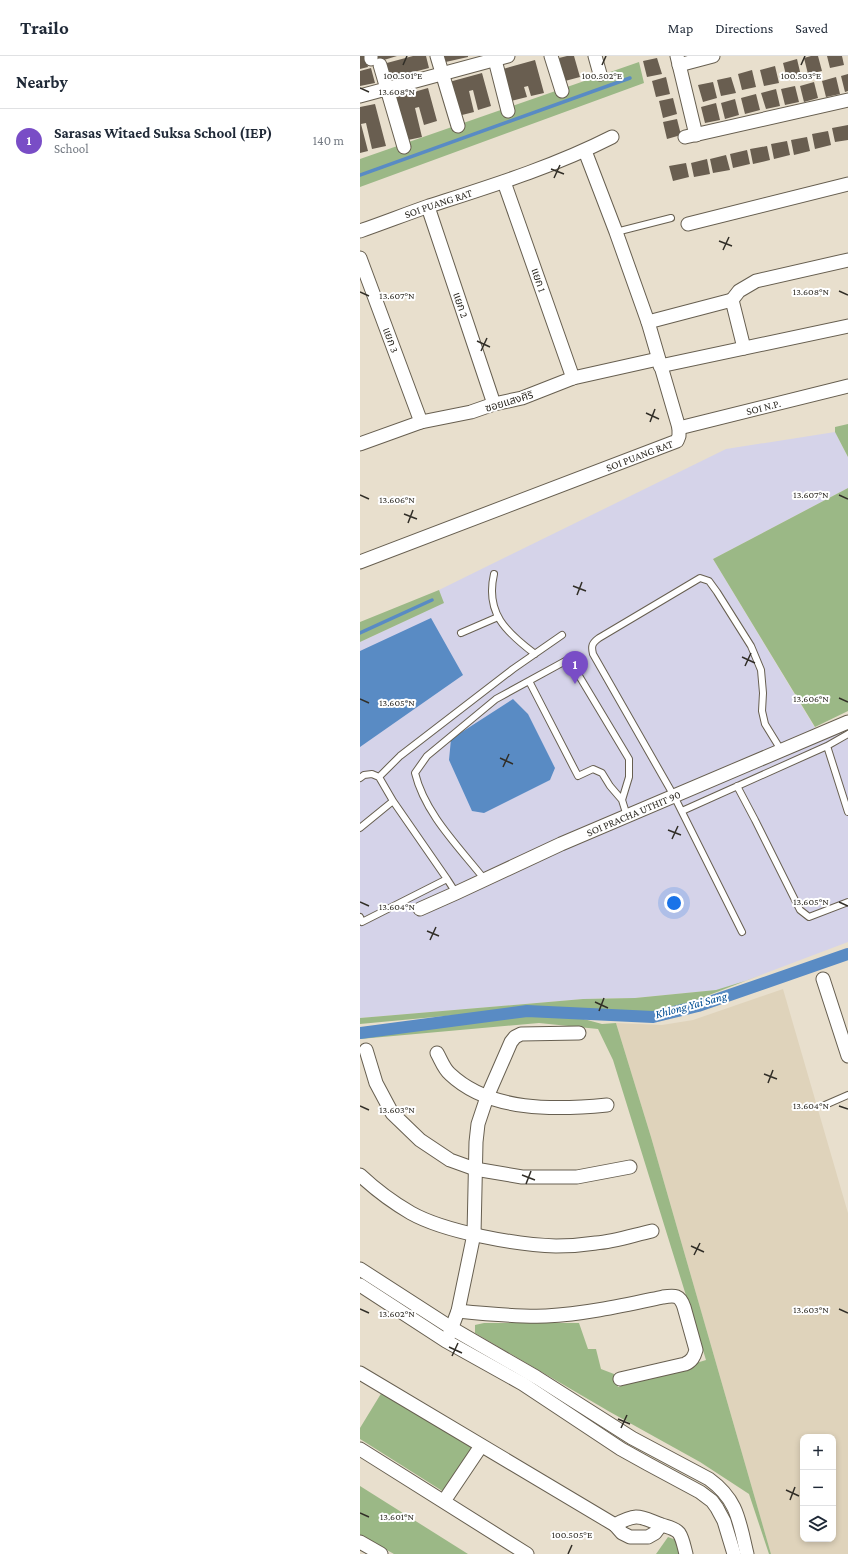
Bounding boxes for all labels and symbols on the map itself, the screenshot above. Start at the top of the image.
text: 100.501°E [383,70,423,81]
text: 100.502°E [582,70,623,81]
text: 100.503°E [781,70,822,81]
text: 13.608°N [379,86,416,97]
street label: SOI PUANG RAT [403,186,474,220]
street label: แยก 1 [529,266,549,294]
text: 13.608°N [793,286,830,297]
text: 13.607°N [379,290,415,301]
street label: แยก 2 [451,291,471,319]
street label: แยก 3 [381,326,401,354]
street label: ซอยแสงศิริ [484,388,535,414]
street label: SOI N.P. [745,397,782,417]
street label: SOI PUANG RAT [604,437,675,474]
text: 13.607°N [793,489,829,500]
text: 13.606°N [379,494,415,505]
pin: 1 [562,651,588,684]
text: 13.606°N [793,693,829,704]
text: 13.605°N [379,697,415,708]
street label: SOI PRACHA UTHIT 90 [585,788,682,838]
your location [664,893,684,913]
text: 13.605°N [793,896,829,907]
text: 13.604°N [379,901,415,912]
water label: Khlong Yai Sang [654,989,729,1021]
text: 13.604°N [793,1100,829,1111]
text: 13.603°N [379,1104,415,1115]
text: 13.603°N [793,1304,829,1315]
text: 13.602°N [379,1308,415,1319]
text: 13.601°N [380,1511,414,1522]
text: 100.505°E [552,1529,593,1540]

